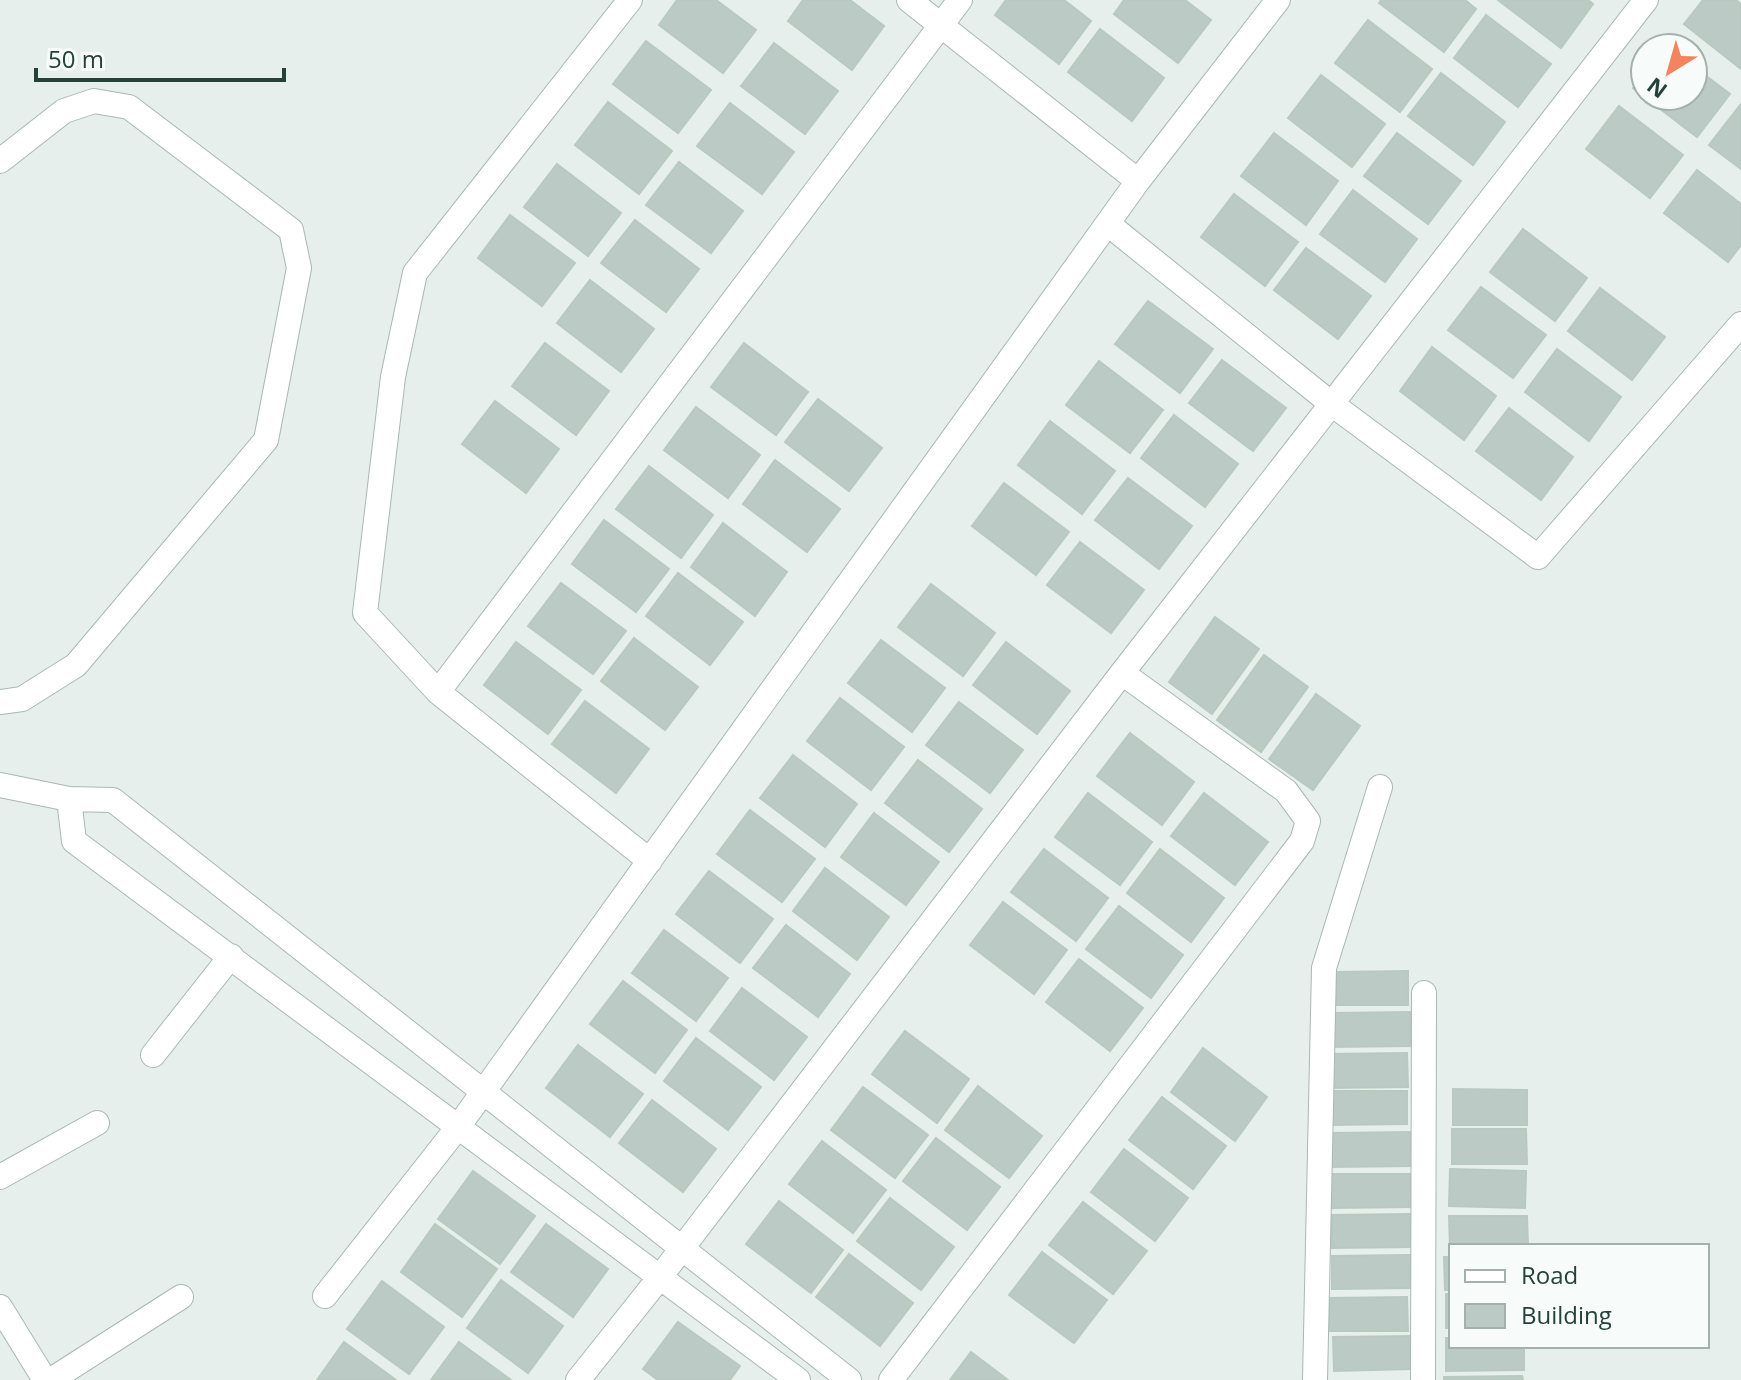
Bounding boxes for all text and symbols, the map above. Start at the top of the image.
scale bar [36,32,284,82]
north arrow [1629,32,1709,112]
text: 50 m [48,42,104,75]
text: N [1640,71,1673,106]
legend [1449,1244,1709,1348]
text: Road [1521,1258,1578,1291]
text: Building [1521,1298,1612,1331]

